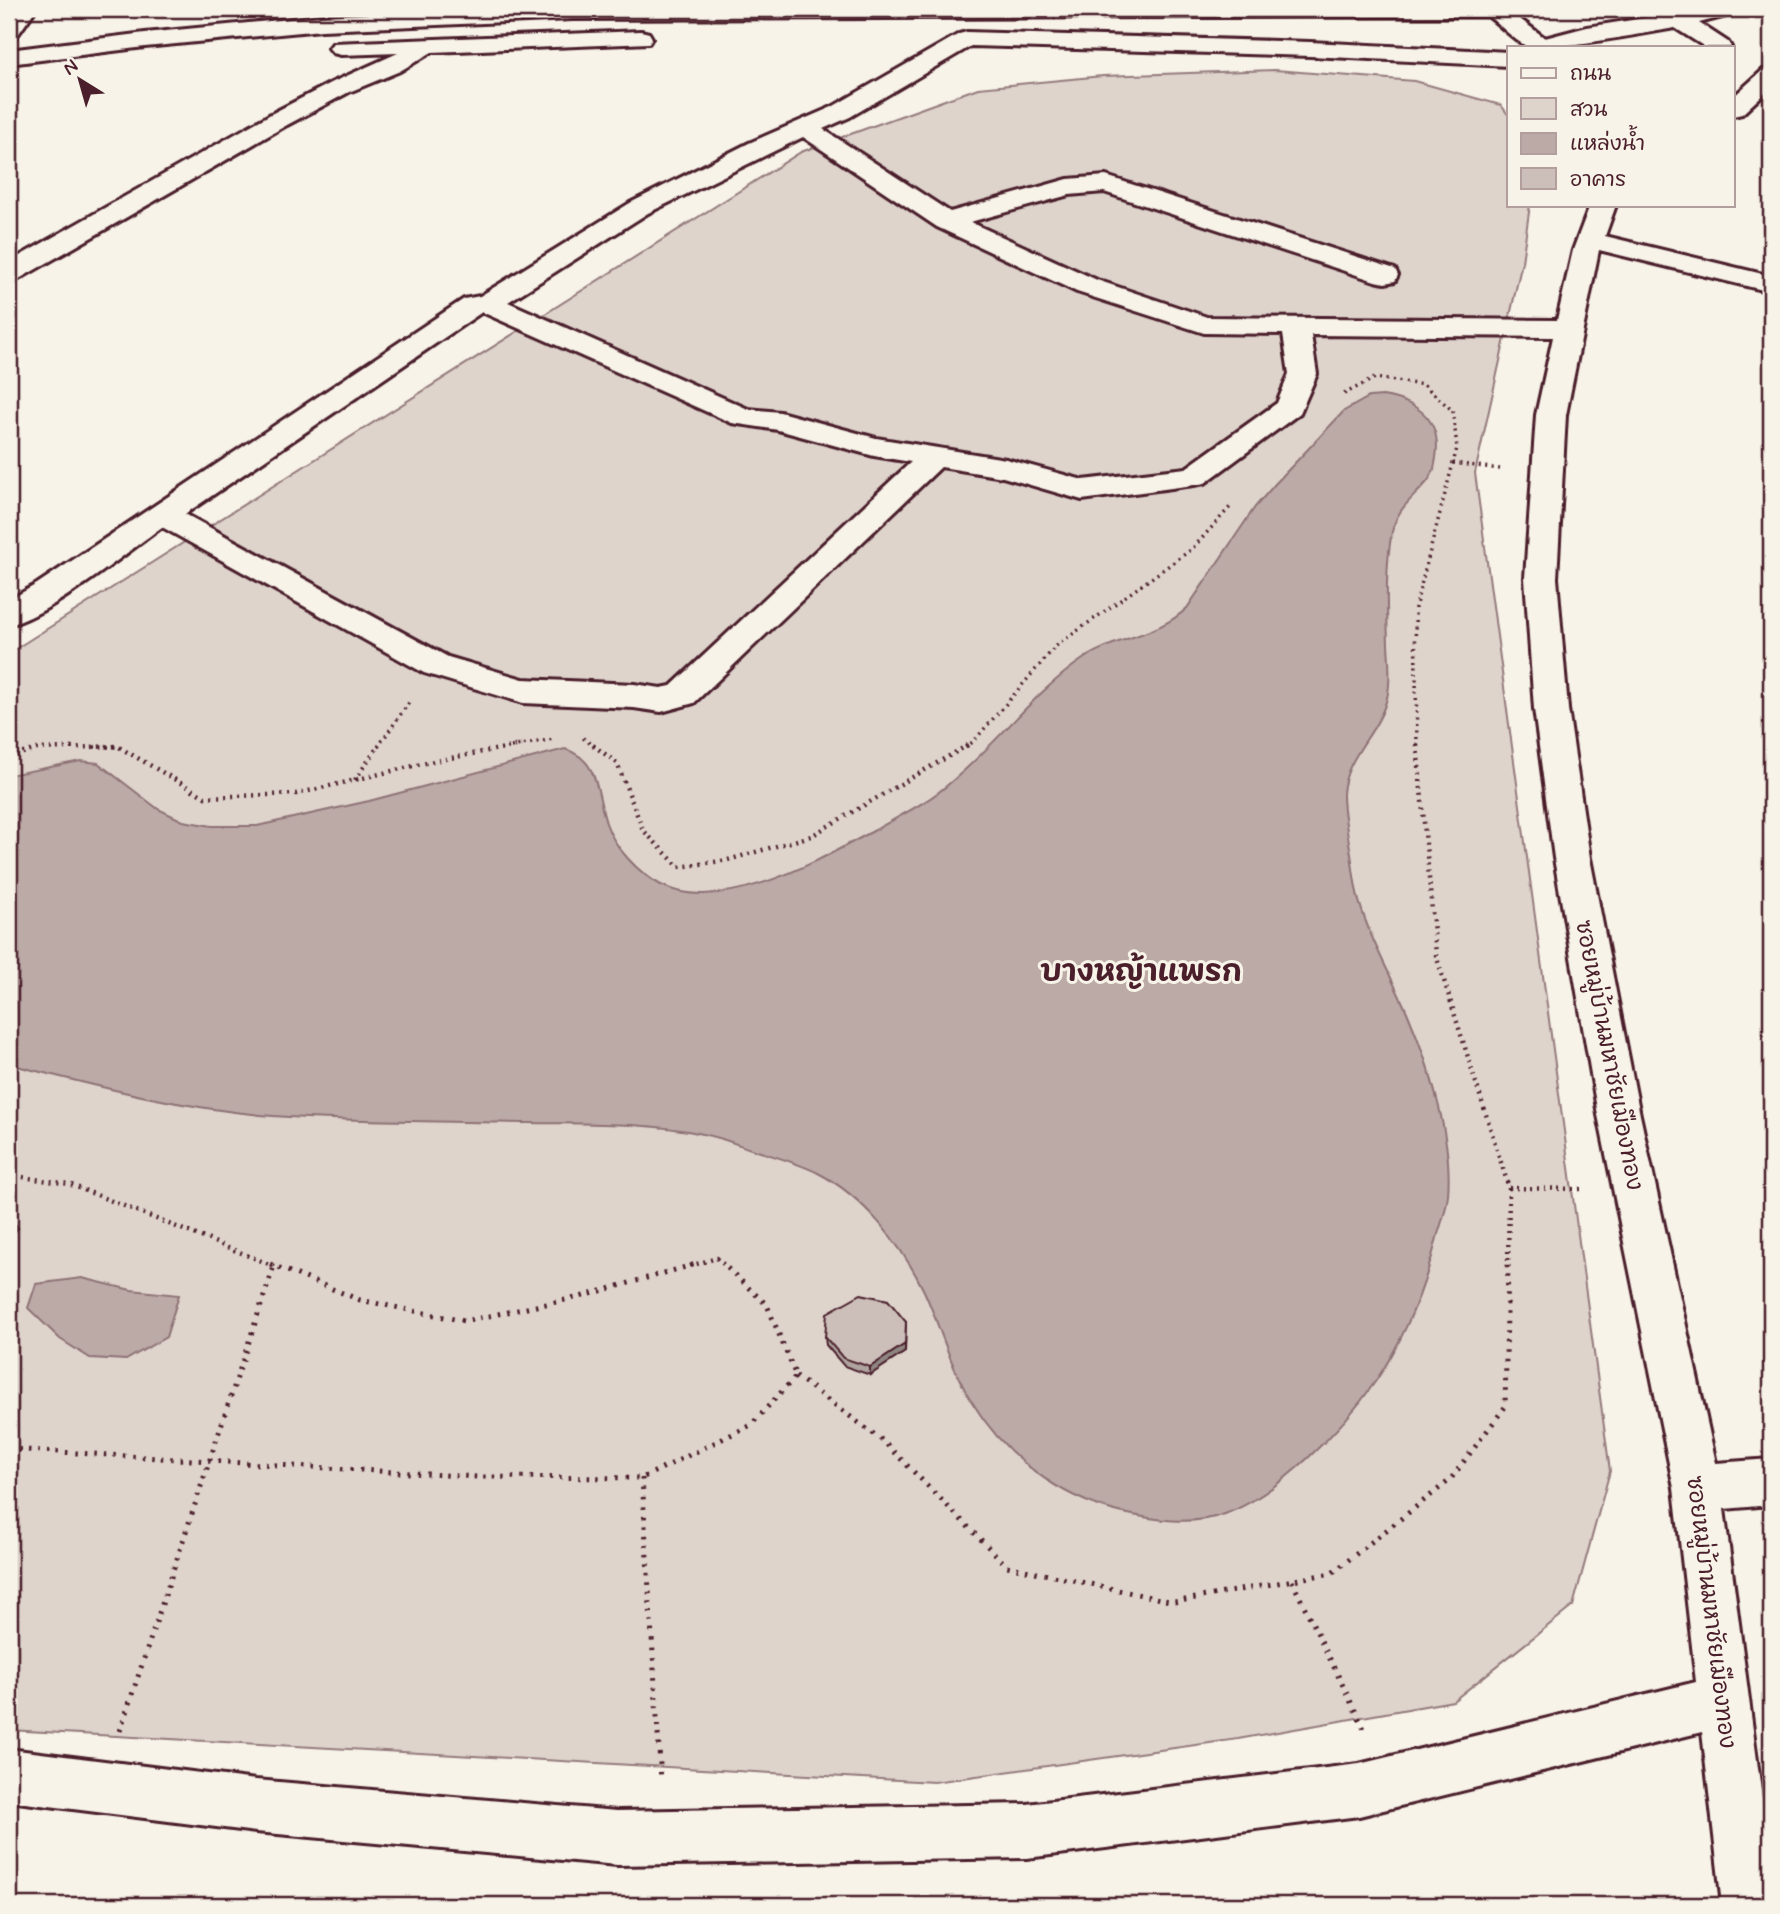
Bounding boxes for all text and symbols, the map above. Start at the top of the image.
north arrow [46,46,116,116]
legend [1507,46,1734,206]
text: N [58,54,83,81]
text: ถนน [1570,60,1611,88]
text: สวน [1570,96,1607,124]
text: แหล่งน้ำ [1570,124,1645,158]
text: อาคาร [1570,166,1626,194]
street label: ซอยหมู่บ้านมหาชัยเมืองทอง [1566,917,1651,1193]
district label: บางหญ้าแพรก [1040,952,1242,992]
street label: ซอยหมู่บ้านมหาชัยเมืองทอง [1677,1474,1744,1750]

